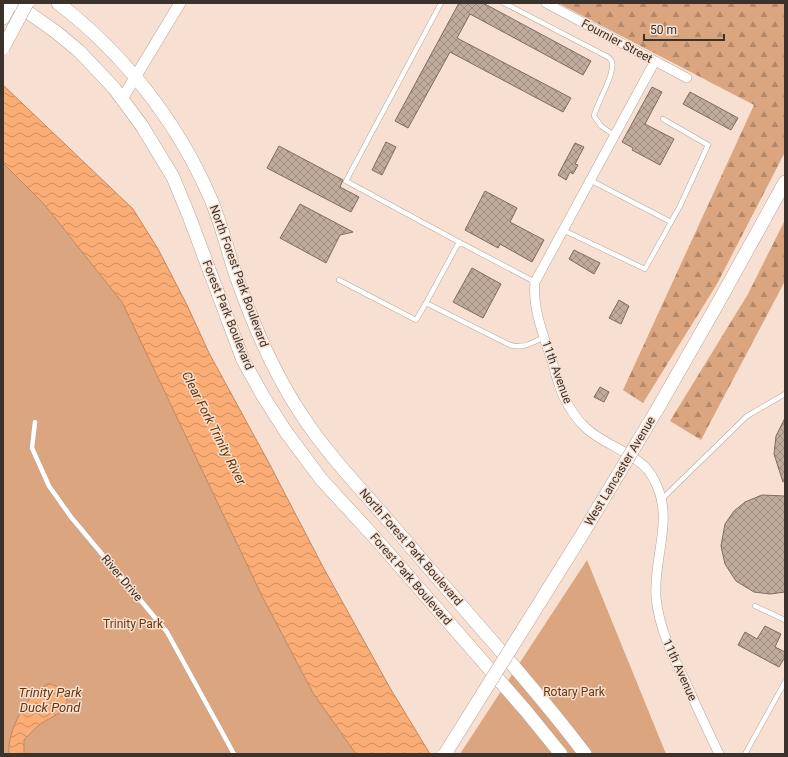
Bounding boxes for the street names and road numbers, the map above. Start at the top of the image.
street label: Fournier Street [579,16,655,66]
street label: North Forest Park Boulevard [207,203,271,349]
street label: Forest Park Boulevard [199,258,257,372]
street label: 11th Avenue [539,338,575,406]
street label: West Lancaster Avenue [582,414,658,528]
street label: North Forest Park Boulevard [356,486,466,608]
street label: Forest Park Boulevard [367,530,455,628]
street label: River Drive [99,552,145,604]
street label: 11th Avenue [660,637,700,703]

